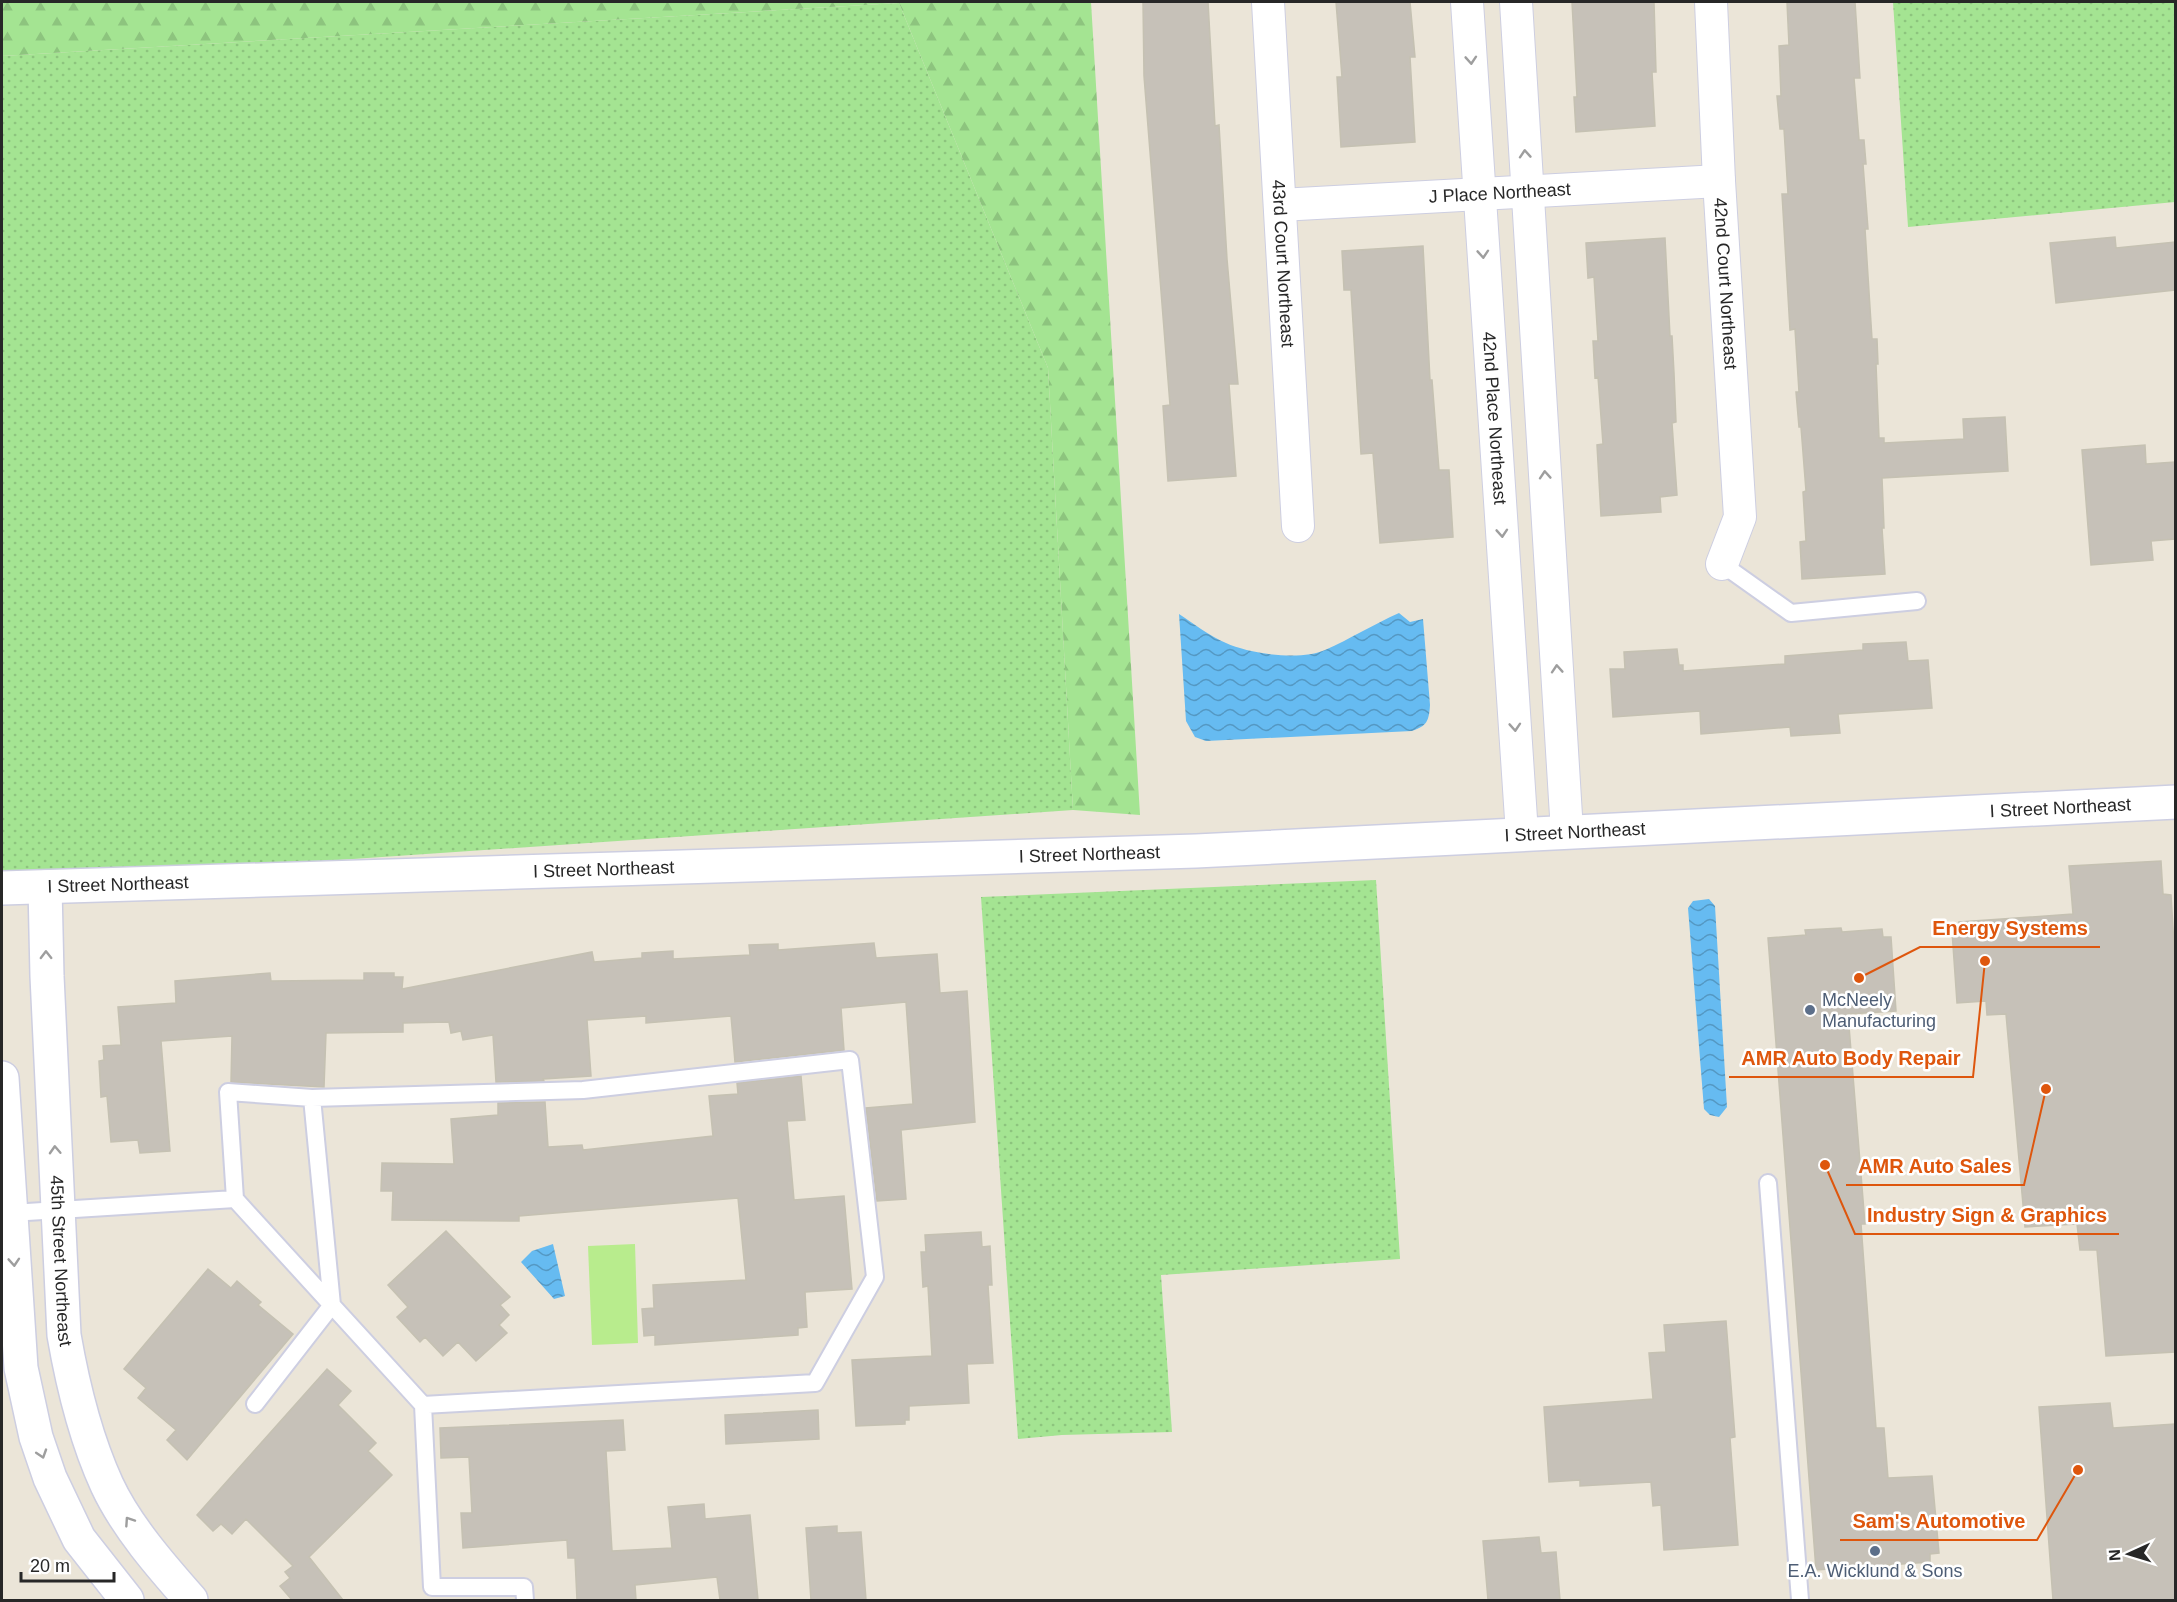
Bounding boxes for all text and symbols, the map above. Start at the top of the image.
one-way arrow [1464,55,1477,64]
one-way arrow [1519,150,1532,159]
street label: 43rd Court Northeast [1268,179,1298,348]
street label: J Place Northeast [1428,179,1571,207]
street label: 42nd Court Northeast [1710,197,1741,370]
one-way arrow [1476,250,1489,259]
street label: 42nd Place Northeast [1479,331,1510,505]
one-way arrow [1539,470,1552,479]
one-way arrow [1495,528,1508,537]
one-way arrow [1551,665,1564,674]
one-way arrow [1508,723,1521,732]
street label: I Street Northeast [1989,794,2131,821]
street label: I Street Northeast [1504,819,1646,846]
street label: I Street Northeast [1019,842,1160,866]
street label: I Street Northeast [533,857,675,882]
street label: I Street Northeast [47,872,189,897]
callout: Energy Systems [1920,909,2100,947]
text: Energy Systems [1932,917,2088,939]
one-way arrow [40,951,52,960]
place label: McNeely Manufacturing [1822,990,1936,1031]
marker: McNeely Manufacturing [1803,1003,1817,1017]
callout: AMR Auto Body Repair [1729,1039,1973,1077]
text: AMR Auto Body Repair [1741,1047,1961,1069]
one-way arrow [48,1146,61,1155]
callout: AMR Auto Sales [1846,1147,2024,1185]
text: AMR Auto Sales [1858,1155,2012,1177]
street label: 45th Street Northeast [46,1175,76,1348]
callout: Industry Sign & Graphics [1855,1196,2119,1234]
text: Industry Sign & Graphics [1867,1204,2107,1226]
one-way arrow [8,1258,21,1267]
one-way arrow [35,1448,47,1459]
callout: Sam's Automotive [1840,1502,2037,1540]
text: Sam's Automotive [1853,1510,2025,1532]
one-way arrow [125,1517,136,1528]
north arrow [2099,1524,2159,1584]
marker: E.A. Wicklund & Sons [1868,1544,1882,1558]
scale bar [21,1545,114,1583]
text: N [2106,1549,2123,1561]
text: 20 m [30,1556,70,1576]
place label: E.A. Wicklund & Sons [1787,1561,1963,1581]

